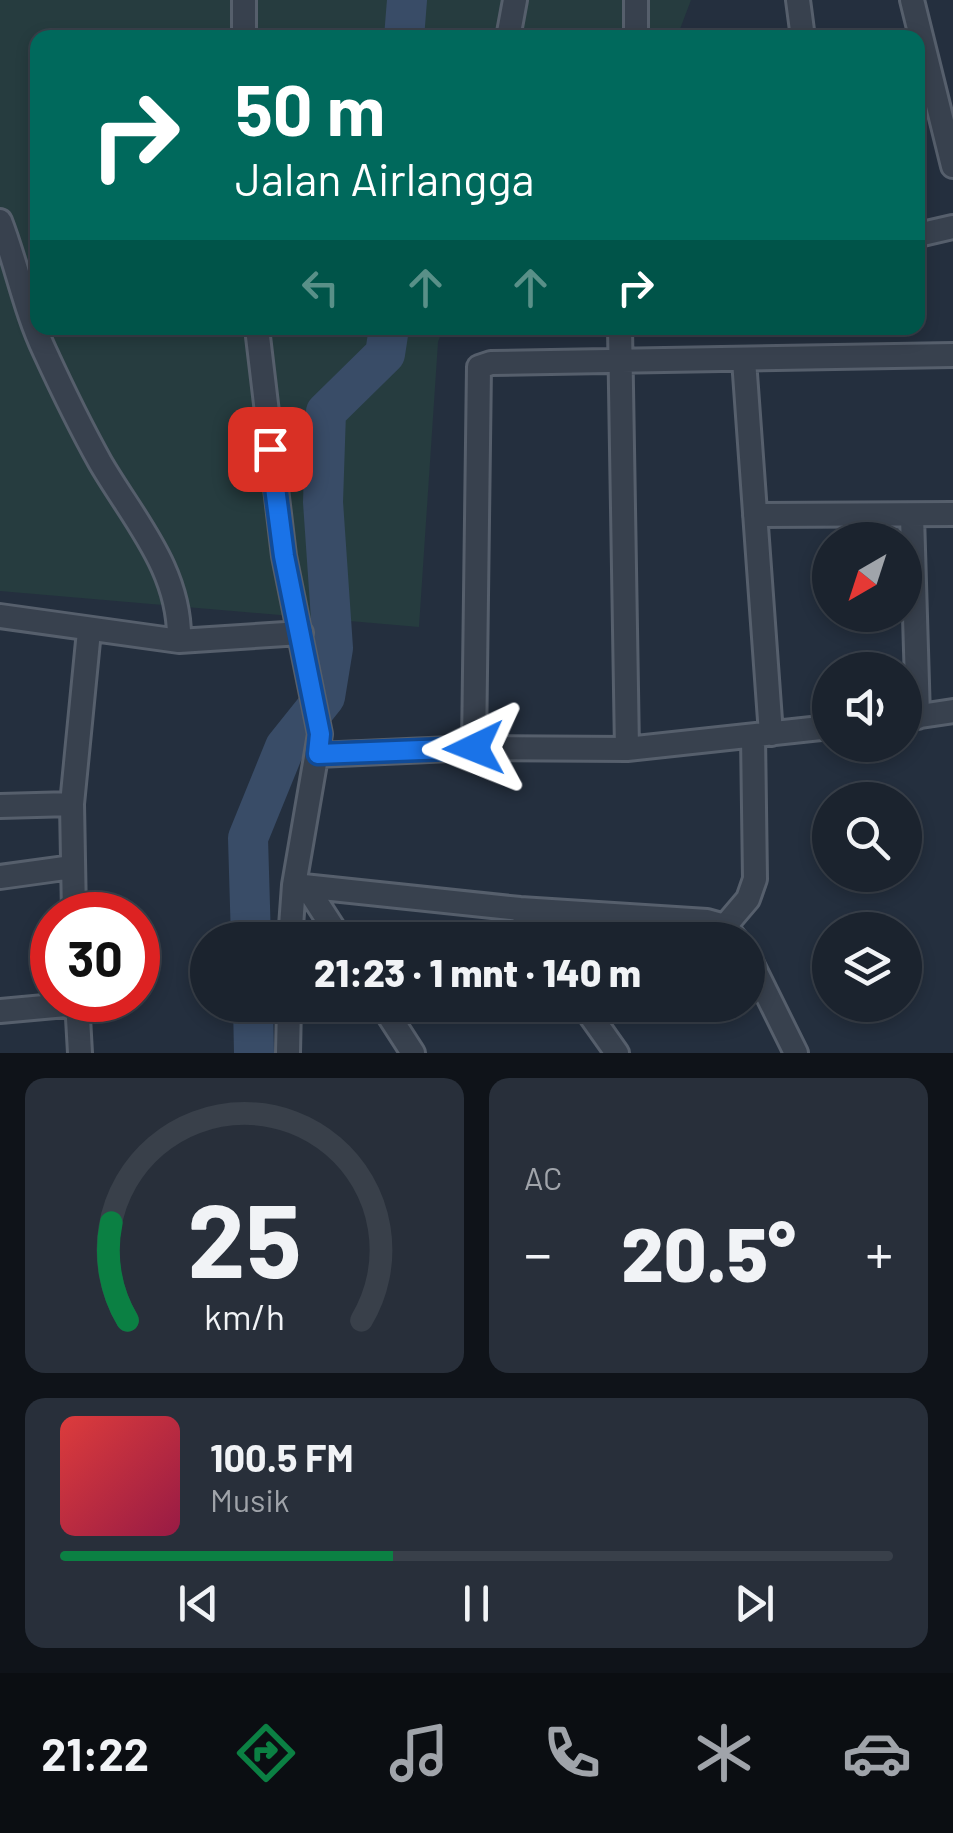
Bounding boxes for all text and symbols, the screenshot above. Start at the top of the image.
text: 50 m [235,66,385,150]
icon: right [70,70,200,200]
text: Jalan Airlangga [235,151,534,205]
icon: left [293,260,348,315]
icon: ahead [398,260,453,315]
icon: ahead [503,260,558,315]
icon: right [608,260,663,315]
pin [228,407,313,492]
icon: arrive [243,422,298,477]
north arrow [812,522,922,632]
map controls [812,522,922,1022]
button: sound [812,652,922,762]
position arrow [422,696,526,800]
button: search [812,782,922,892]
speed limit sign: 30 [30,892,160,1022]
button: layers [812,912,922,1022]
text: 21:23 · 1 mnt · 140 m [314,949,641,995]
text: AC [524,1158,562,1196]
text: 25 [187,1174,302,1299]
text: 20.5° [621,1207,796,1297]
text: − [524,1219,552,1285]
text: + [865,1219,893,1285]
text: km/h [204,1294,285,1337]
text: 100.5 FM [210,1434,354,1480]
text: Musik [210,1480,290,1518]
icon: previous [171,1576,226,1631]
icon: pause [449,1576,504,1631]
icon: next [727,1576,782,1631]
icon: directions [231,1718,301,1788]
icon: music [384,1718,454,1788]
icon: phone [537,1718,607,1788]
icon: climate [689,1718,759,1788]
icon: car [842,1718,912,1788]
text: 21:22 [41,1726,149,1780]

